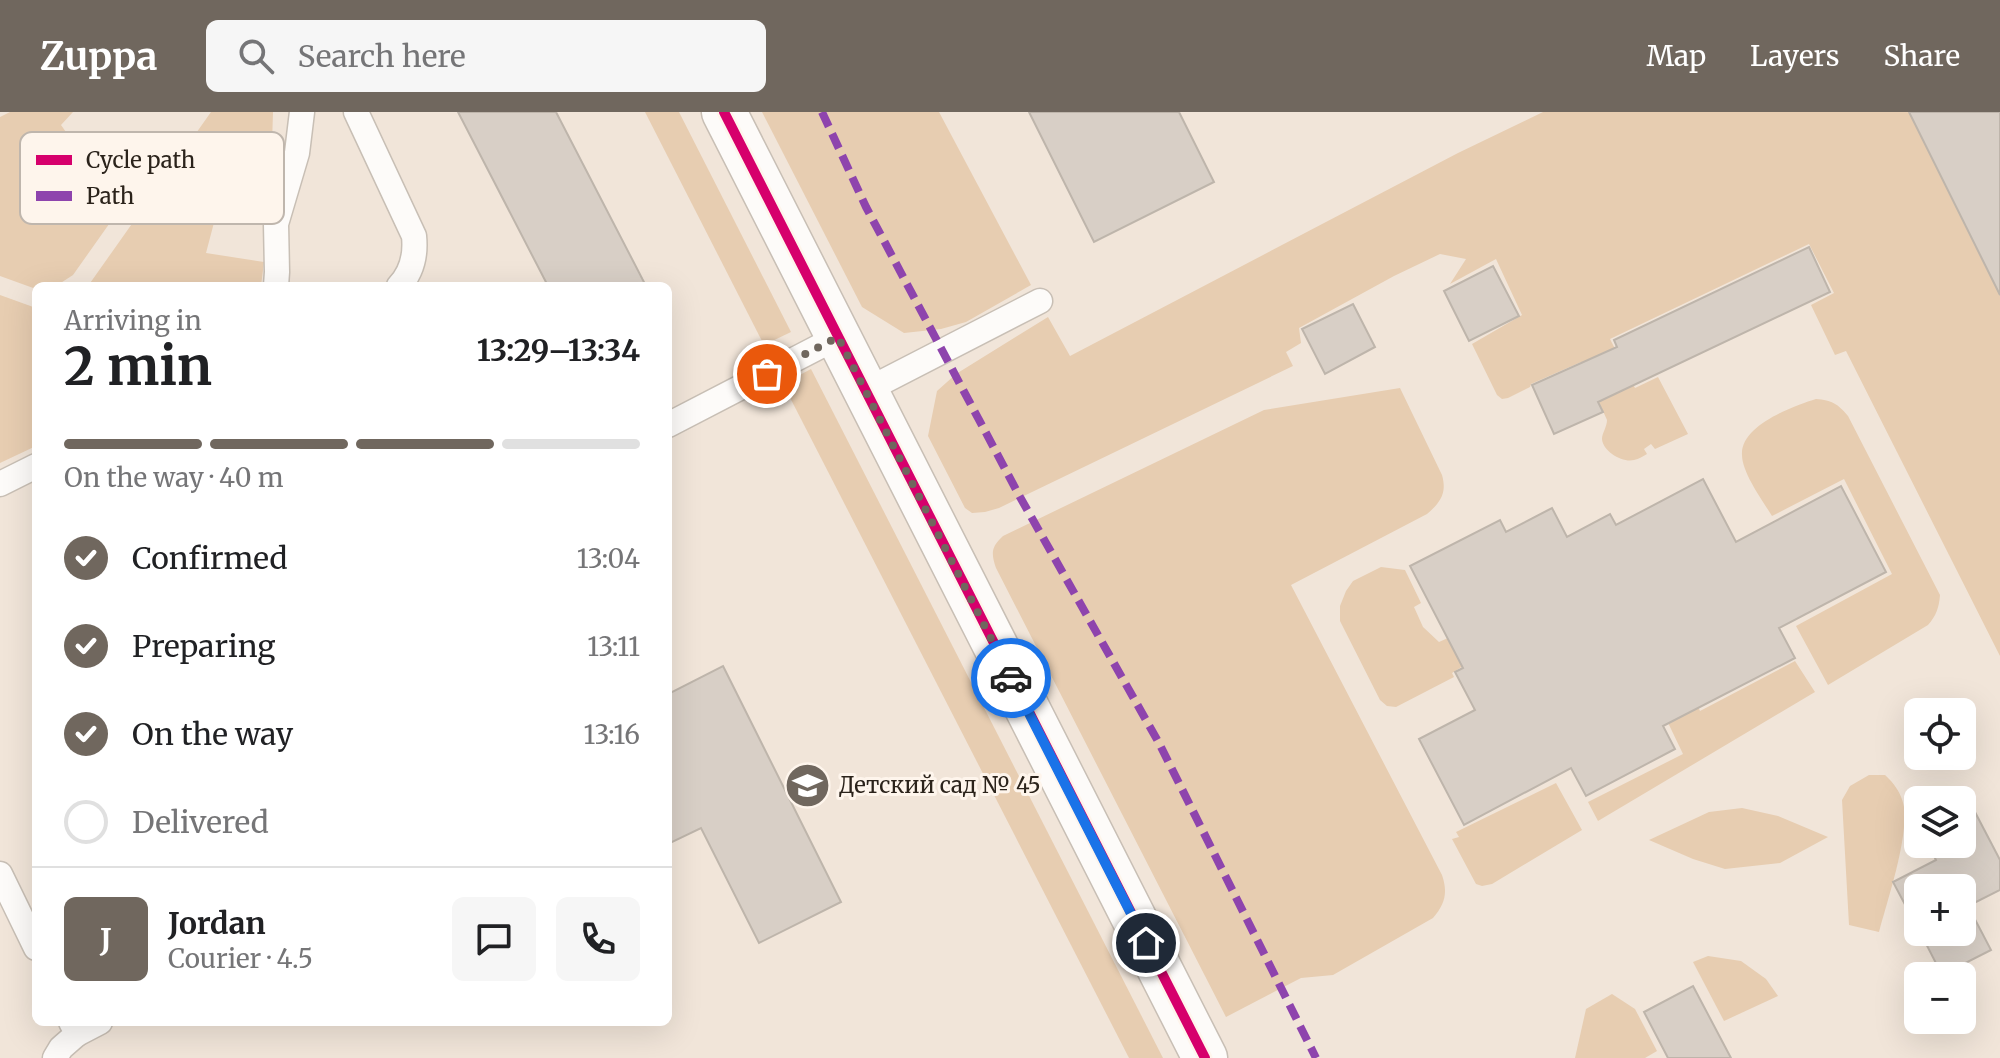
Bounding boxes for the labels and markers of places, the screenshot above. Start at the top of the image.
pin [733,340,801,408]
school or university icon: Детский сад № 45 [784,761,832,809]
place label: Детский сад № 45 [839,771,1041,799]
pin [1112,909,1180,977]

